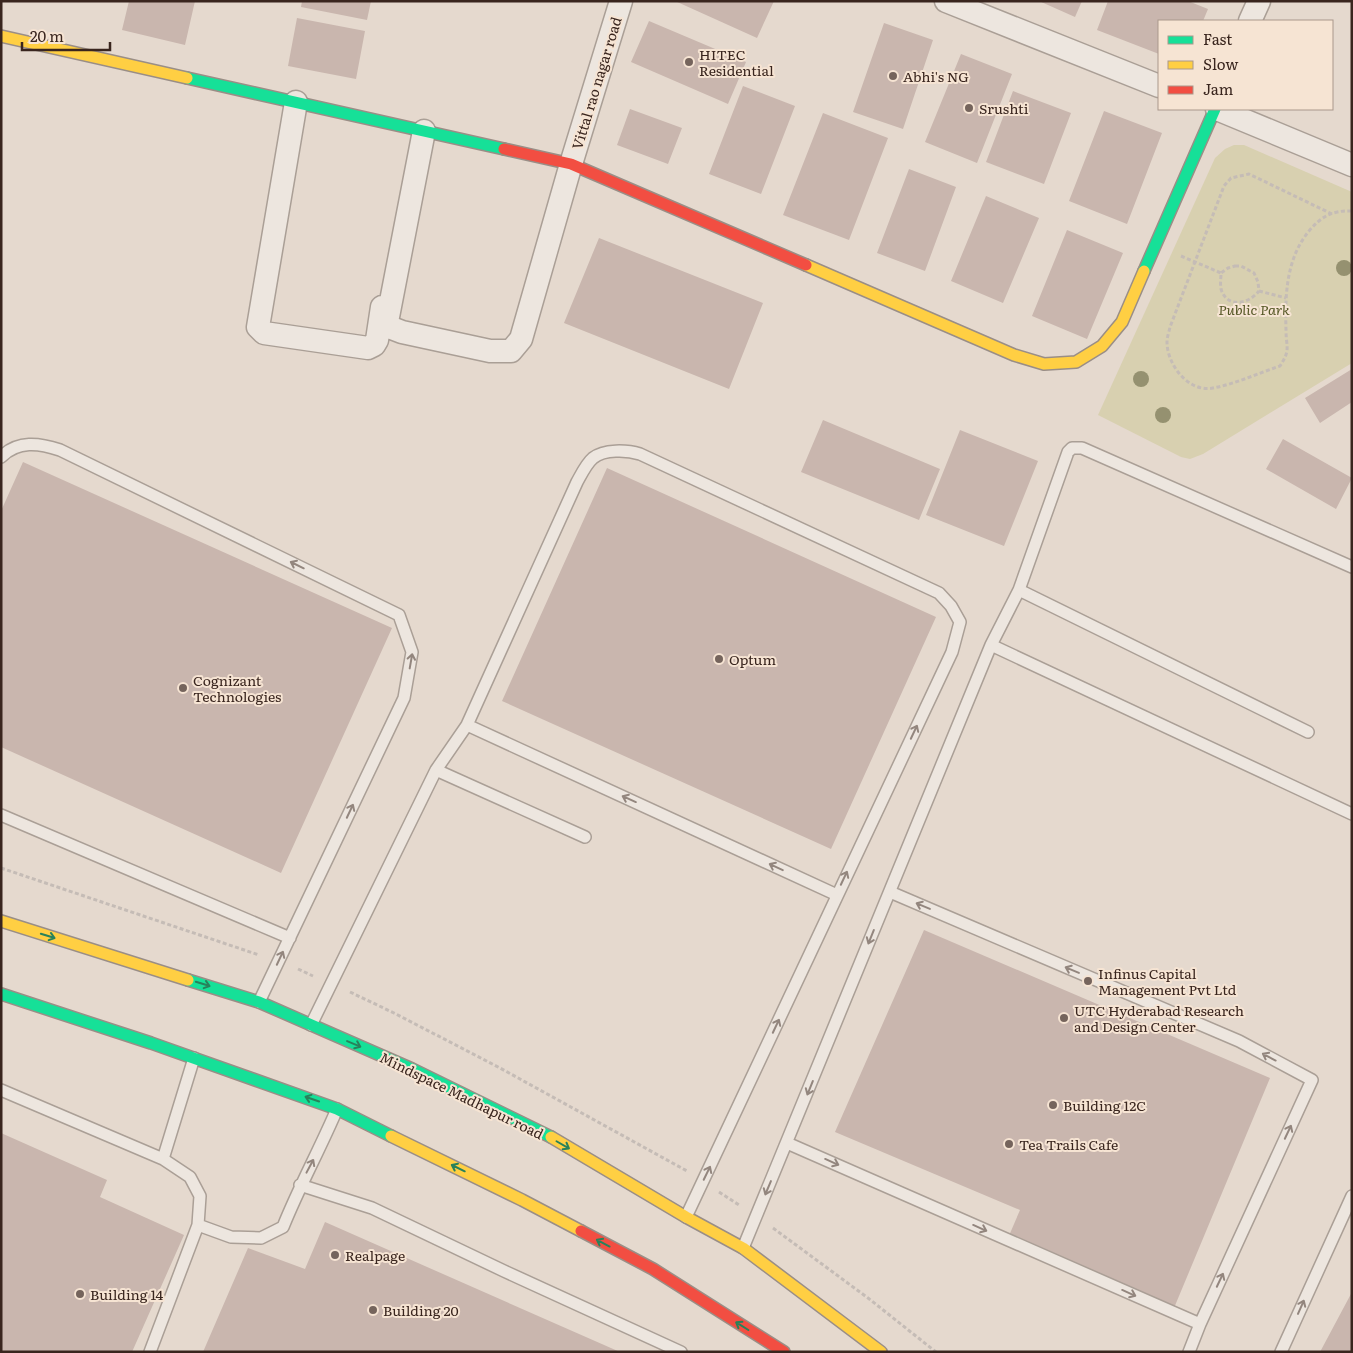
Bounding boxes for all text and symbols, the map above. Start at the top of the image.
street label: Vittal rao nagar road [566,14,626,152]
scale bar [22,20,110,52]
legend [1158,20,1333,110]
text: 20 m [30,24,64,47]
text: Fast [1203,27,1232,50]
place label: HITEC Residential [699,44,774,80]
text: Slow [1203,52,1238,75]
marker: HITEC Residential [683,56,695,68]
place label: Abhi's NG [903,66,969,86]
marker: Abhi's NG [887,70,899,82]
text: Jam [1203,77,1234,100]
place label: Srushti [979,98,1029,118]
marker: Srushti [963,102,975,114]
park label: Public Park [1218,299,1290,319]
one-way arrow [290,560,305,569]
place label: Optum [729,649,776,669]
marker: Optum [713,653,725,665]
one-way arrow [406,654,416,670]
place label: Cognizant Technologies [193,670,281,706]
marker: Cognizant Technologies [177,682,189,694]
one-way arrow [910,724,920,739]
one-way arrow [622,793,637,803]
one-way arrow [346,804,355,819]
one-way arrow [769,862,784,871]
one-way arrow [840,871,850,886]
one-way arrow [916,901,931,911]
one-way arrow [866,929,876,944]
one-way arrow [39,931,55,941]
one-way arrow [276,951,286,966]
place label: Infinus Capital Management Pvt Ltd [1098,963,1237,999]
one-way arrow [1065,965,1080,974]
marker: Infinus Capital Management Pvt Ltd [1082,975,1094,987]
one-way arrow [195,980,211,990]
place label: UTC Hyderabad Research and Design Center [1074,1000,1244,1036]
marker: UTC Hyderabad Research and Design Center [1058,1012,1070,1024]
one-way arrow [772,1019,781,1034]
one-way arrow [346,1039,361,1049]
street label: Mindspace Madhapur road [377,1047,548,1144]
one-way arrow [1261,1052,1276,1062]
one-way arrow [804,1080,813,1095]
one-way arrow [304,1094,320,1103]
place label: Building 12C [1063,1095,1146,1115]
marker: Building 12C [1047,1099,1059,1111]
one-way arrow [1283,1125,1293,1140]
place label: Tea Trails Cafe [1019,1134,1118,1154]
marker: Tea Trails Cafe [1003,1138,1015,1150]
one-way arrow [556,1140,570,1150]
one-way arrow [824,1158,839,1168]
one-way arrow [305,1159,315,1174]
one-way arrow [451,1163,466,1173]
one-way arrow [703,1166,713,1181]
one-way arrow [763,1180,773,1195]
one-way arrow [972,1223,987,1233]
one-way arrow [596,1237,611,1247]
place label: Realpage [345,1245,405,1265]
marker: Realpage [329,1249,341,1261]
one-way arrow [1216,1273,1226,1288]
place label: Building 14 [90,1284,164,1304]
marker: Building 14 [74,1288,86,1300]
one-way arrow [1121,1289,1136,1299]
place label: Building 20 [383,1300,459,1320]
one-way arrow [1297,1300,1307,1315]
marker: Building 20 [367,1304,379,1316]
one-way arrow [736,1320,750,1330]

